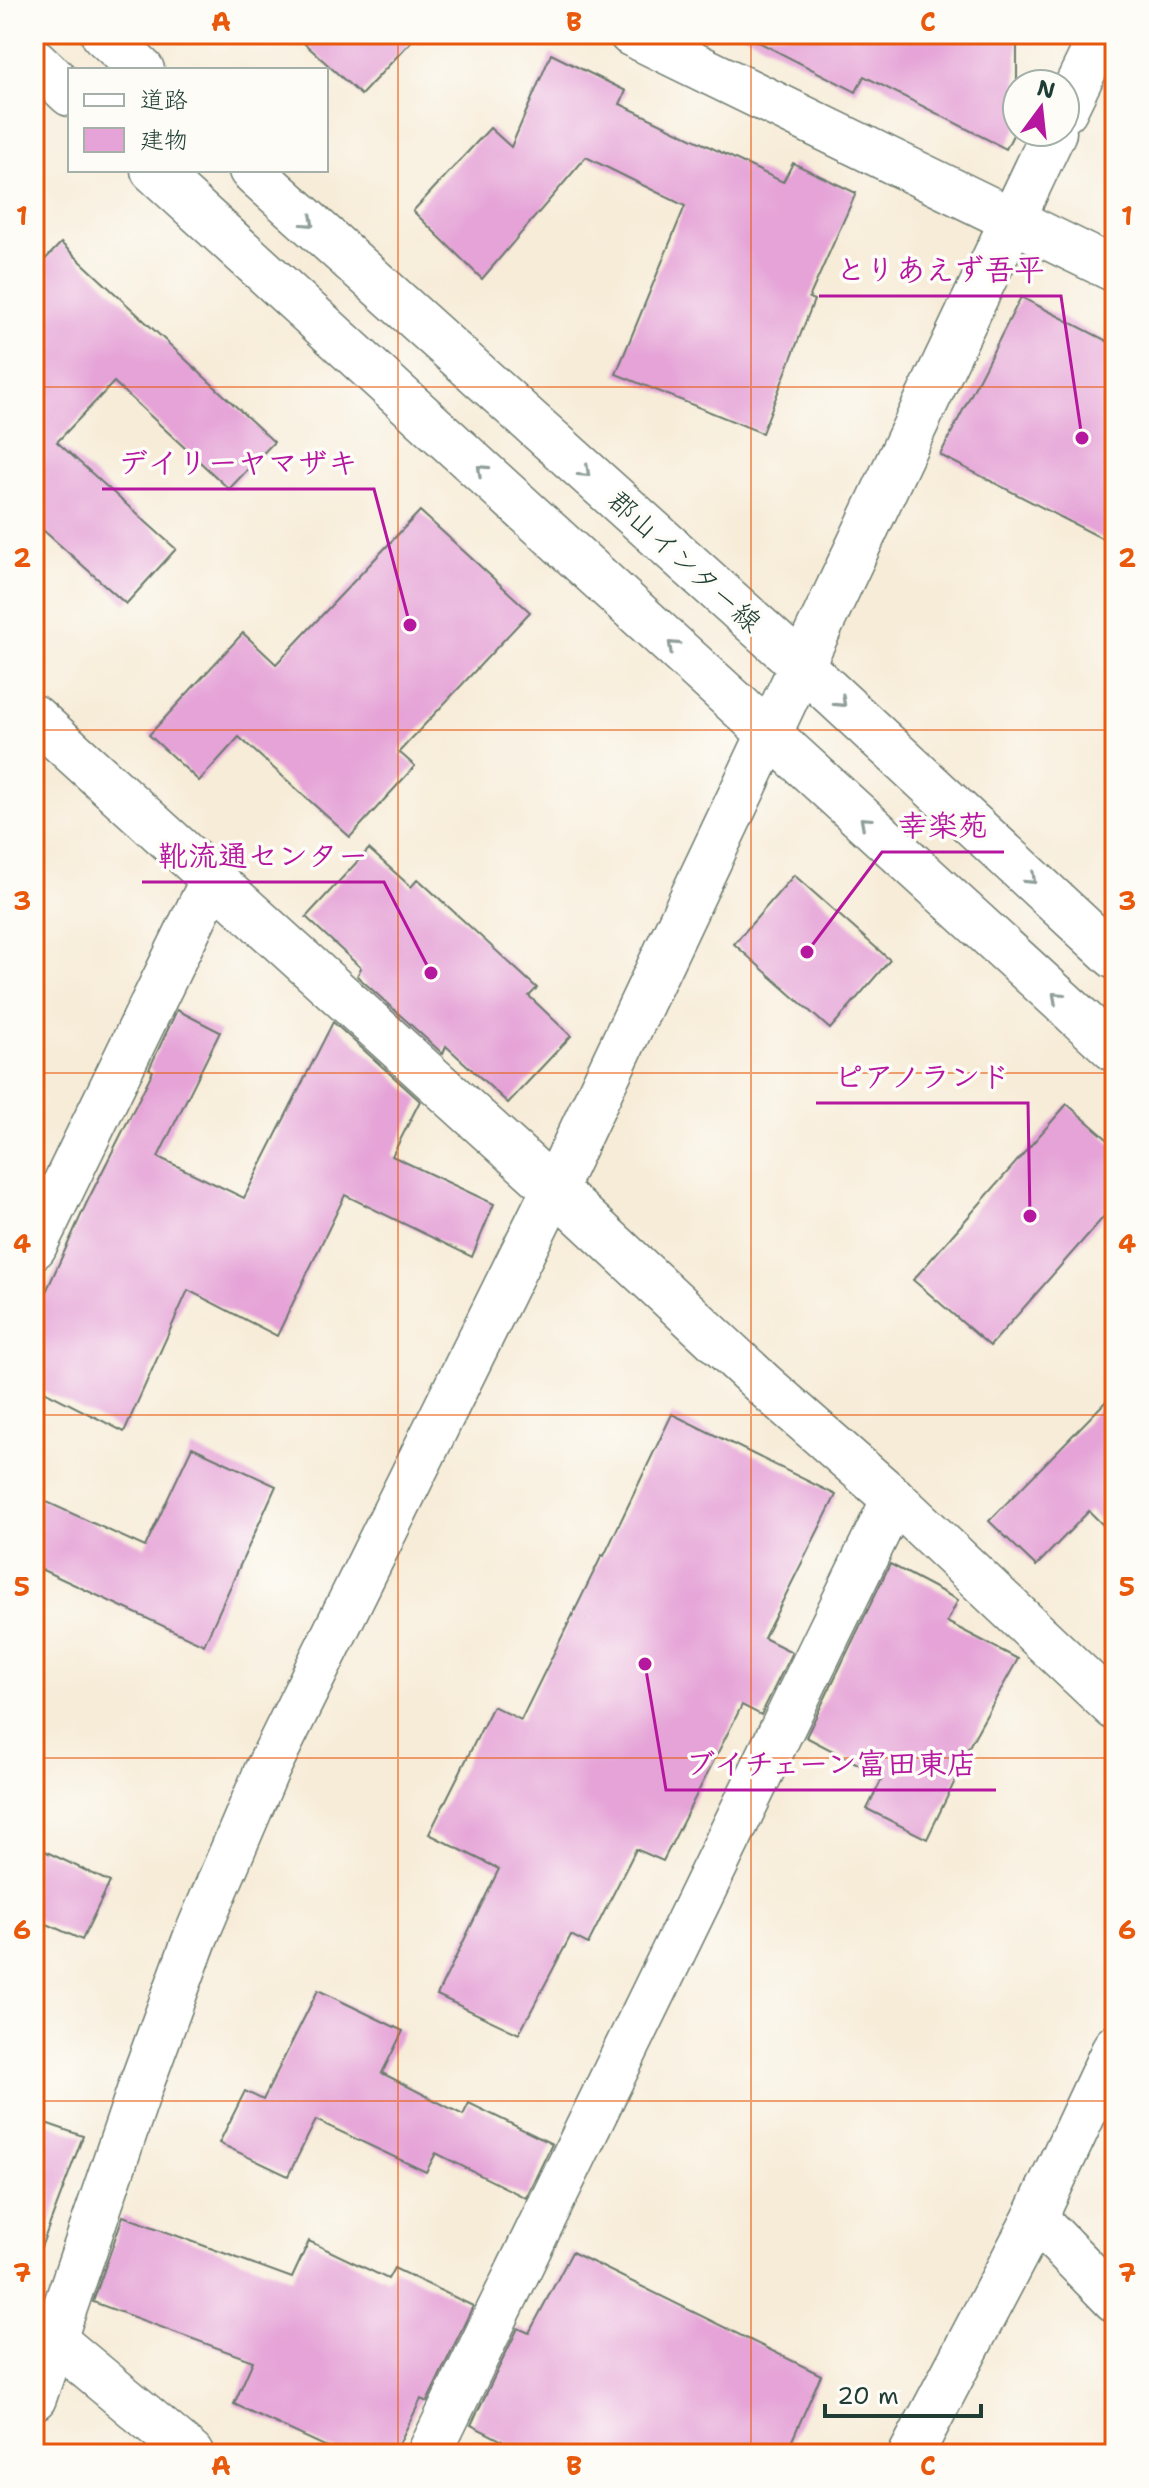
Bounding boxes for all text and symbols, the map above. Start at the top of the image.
text: A [211,4,231,39]
text: B [566,4,582,39]
text: C [920,4,936,39]
legend [68,68,328,172]
north arrow [1001,68,1081,148]
text: N [1034,73,1058,105]
text: 道路 [140,84,188,116]
text: 建物 [140,124,188,156]
text: 1 [16,198,28,233]
text: 1 [1121,198,1133,233]
one-way arrow [299,213,314,227]
callout: とりあえず吾平 [819,242,1061,296]
text: とりあえず吾平 [836,249,1044,290]
callout: デイリーヤマザキ [102,435,374,489]
text: デイリーヤマザキ [118,442,358,483]
one-way arrow [575,462,590,476]
one-way arrow [477,466,492,480]
street label: 郡山インター線 [600,482,770,640]
text: 2 [13,540,31,575]
text: 2 [1118,540,1136,575]
one-way arrow [668,642,683,656]
one-way arrow [831,692,846,706]
callout: 幸楽苑 [882,798,1004,852]
text: 幸楽苑 [898,805,988,846]
one-way arrow [860,817,874,832]
callout: 靴流通センター [142,828,384,882]
text: 靴流通センター [158,835,368,876]
one-way arrow [1021,869,1036,883]
text: 3 [13,883,31,918]
text: 3 [1118,883,1136,918]
one-way arrow [1052,993,1067,1007]
callout: ピアノランド [816,1049,1028,1103]
text: ピアノランド [834,1056,1010,1097]
text: 4 [13,1226,31,1261]
text: 4 [1118,1226,1136,1261]
text: 5 [14,1569,30,1604]
text: 5 [1119,1569,1135,1604]
callout: ブイチェーン富田東店 [666,1736,996,1790]
text: ブイチェーン富田東店 [685,1743,977,1784]
text: 6 [13,1912,31,1947]
text: 6 [1118,1912,1136,1947]
text: 7 [13,2255,31,2290]
text: 7 [1118,2255,1136,2290]
scale bar [825,2368,981,2418]
text: 20 m [837,2380,899,2412]
text: A [211,2448,231,2483]
text: B [566,2448,582,2483]
text: C [920,2448,936,2483]

